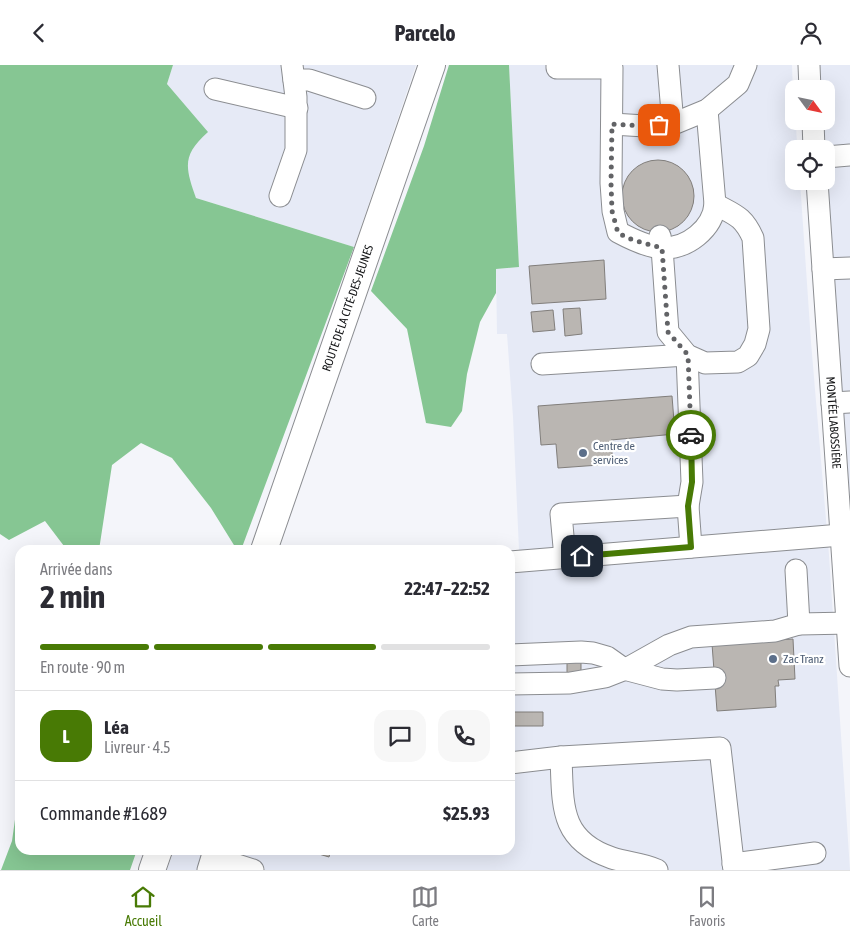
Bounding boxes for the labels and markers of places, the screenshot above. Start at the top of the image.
pin [638,104,680,146]
place label: Centre de services [593,439,635,467]
marker: Centre de services [577,447,589,459]
pin [561,535,603,577]
place label: Zac Tranz [783,652,824,666]
marker: Zac Tranz [767,653,779,665]

